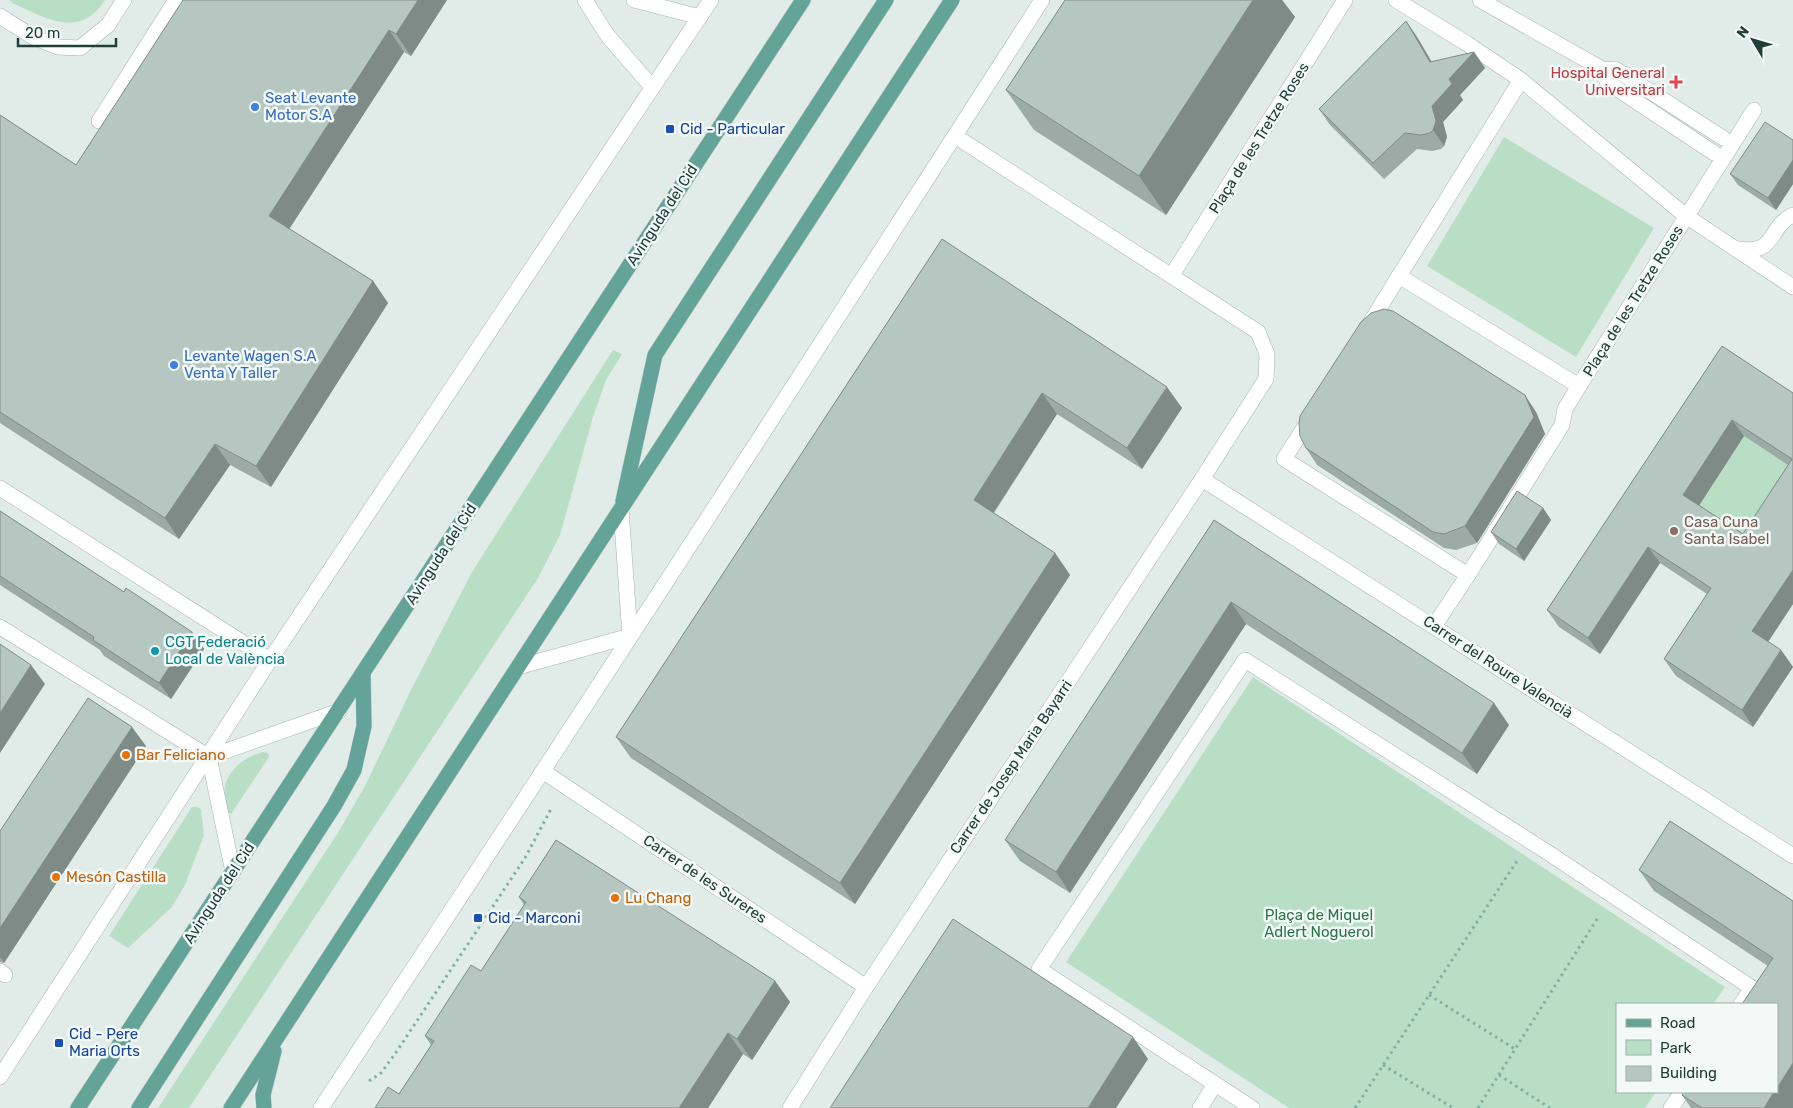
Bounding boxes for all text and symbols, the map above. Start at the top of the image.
scale bar [18,15,115,47]
north arrow [1728,15,1778,65]
text: N [1733,23,1753,42]
text: 20 m [25,24,60,42]
street label: Plaça de les Tretze Roses [1205,59,1313,217]
place label: Hospital General Universitari [1550,64,1665,99]
marker: Hospital General Universitari [1669,75,1683,89]
place label: Seat Levante Motor S.A [265,89,356,124]
marker: Seat Levante Motor S.A [249,101,261,113]
place label: Cid - Particular [680,120,785,138]
marker: Cid - Particular [664,123,676,135]
street label: Avinguda del Cid [623,161,701,269]
street label: Plaça de les Tretze Roses [1579,222,1687,380]
place label: Levante Wagen S.A Venta Y Taller [184,347,317,382]
marker: Levante Wagen S.A Venta Y Taller [168,359,180,371]
street label: Avinguda del Cid [402,500,480,608]
place label: Casa Cuna Santa Isabel [1684,513,1769,548]
marker: Casa Cuna Santa Isabel [1668,525,1680,537]
street label: Carrer del Roure Valencià [1420,612,1576,722]
place label: CGT Federació Local de València [165,633,285,668]
marker: CGT Federació Local de València [149,645,161,657]
street label: Carrer de Josep Maria Bayarri [946,677,1076,857]
place label: Bar Feliciano [136,746,226,764]
marker: Bar Feliciano [120,749,132,761]
street label: Carrer de les Sureres [640,831,771,927]
street label: Avinguda del Cid [180,839,258,947]
place label: Mesón Castilla [66,868,166,886]
marker: Mesón Castilla [50,871,62,883]
place label: Lu Chang [625,889,691,907]
marker: Lu Chang [609,892,621,904]
park label: Plaça de Miquel Adlert Noguerol [1264,906,1374,941]
place label: Cid - Marconi [488,909,581,927]
marker: Cid - Marconi [472,912,484,924]
legend [1616,1003,1778,1093]
text: Road [1660,1014,1696,1032]
place label: Cid - Pere Maria Orts [69,1025,140,1060]
marker: Cid - Pere Maria Orts [53,1037,65,1049]
text: Park [1660,1039,1691,1057]
text: Building [1660,1064,1717,1082]

